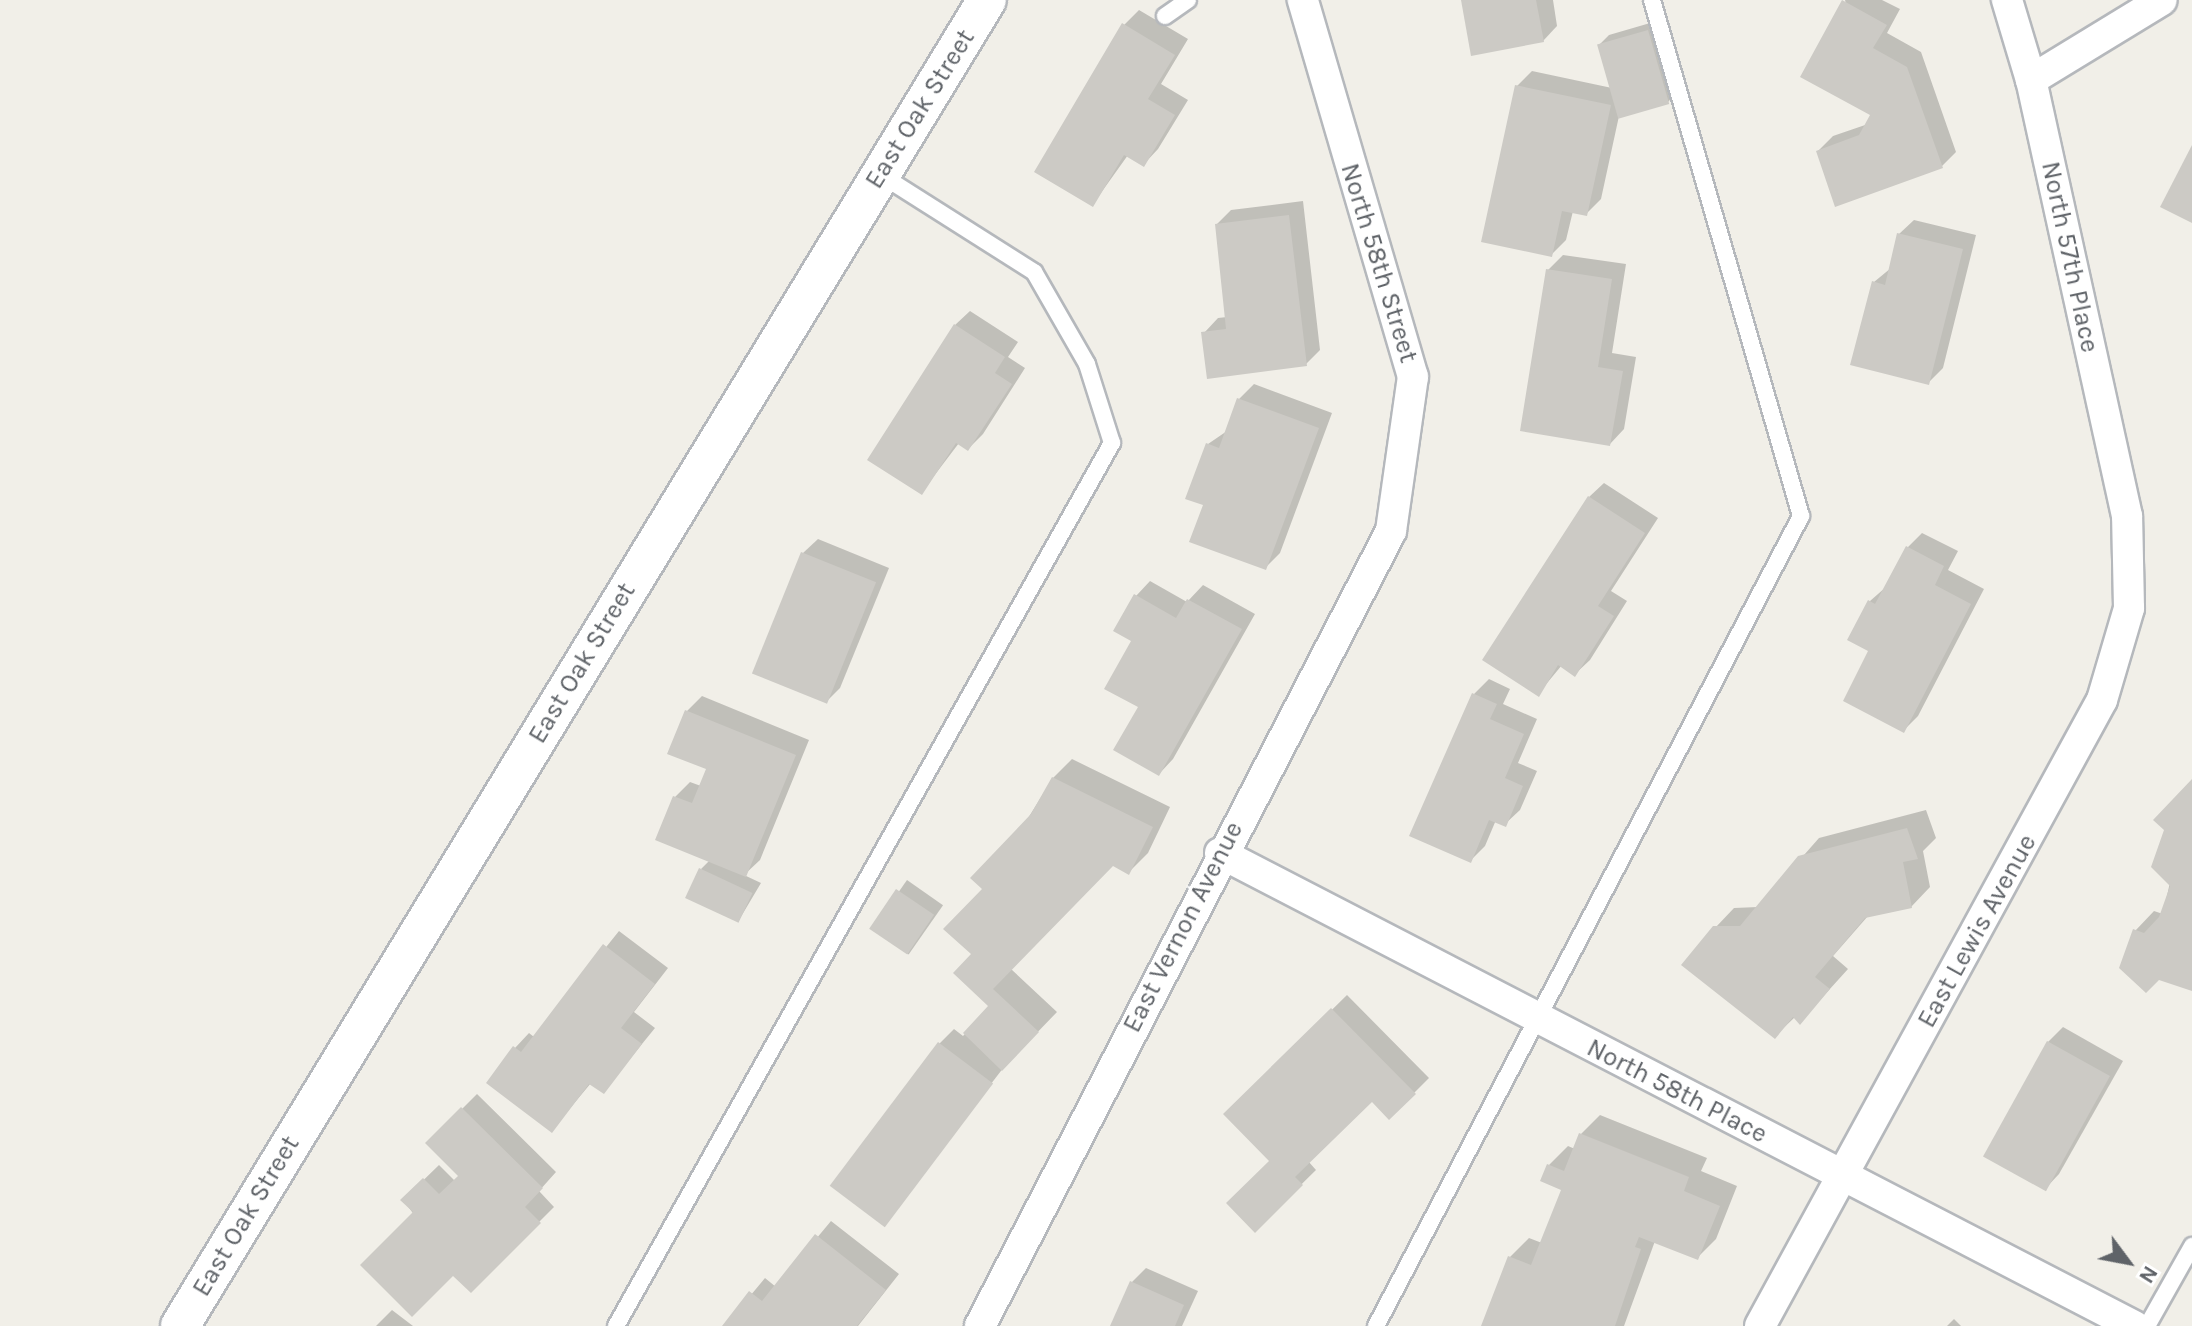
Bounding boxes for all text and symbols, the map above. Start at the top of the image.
street label: East Oak Street [859,24,981,194]
street label: North 57th Place [2035,159,2105,355]
street label: North 58th Street [1334,160,1424,366]
street label: East Oak Street [522,577,642,749]
street label: East Vernon Avenue [1116,816,1250,1038]
street label: East Lewis Avenue [1911,829,2043,1033]
street label: North 58th Place [1582,1032,1772,1150]
street label: East Oak Street [186,1130,306,1302]
north arrow [2088,1222,2168,1302]
text: N [2133,1261,2164,1288]

